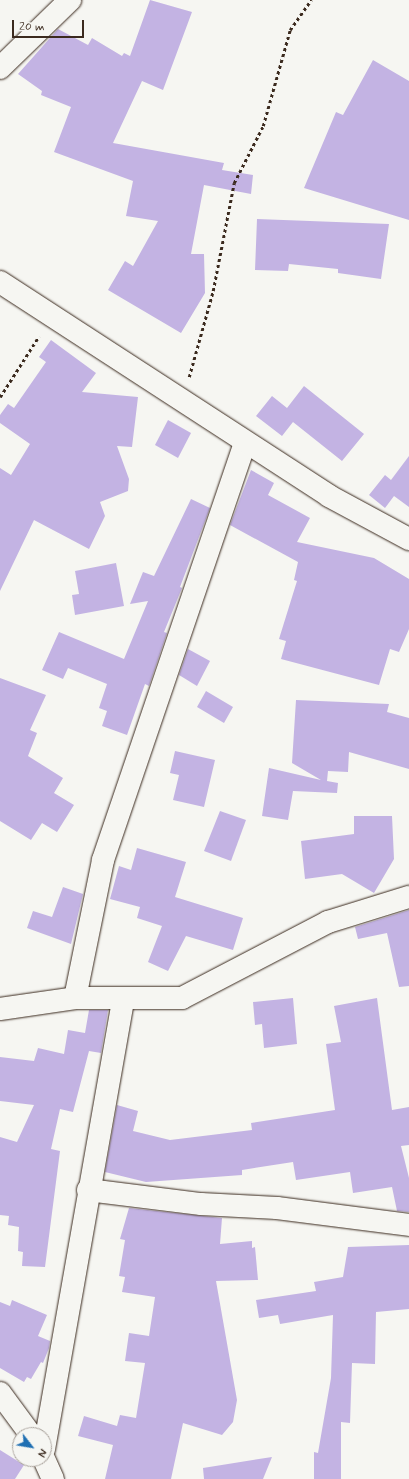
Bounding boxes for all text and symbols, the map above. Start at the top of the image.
scale bar [14,12,86,38]
text: 20 m [19,19,45,35]
north arrow [12,1427,52,1467]
text: N [34,1446,49,1459]

